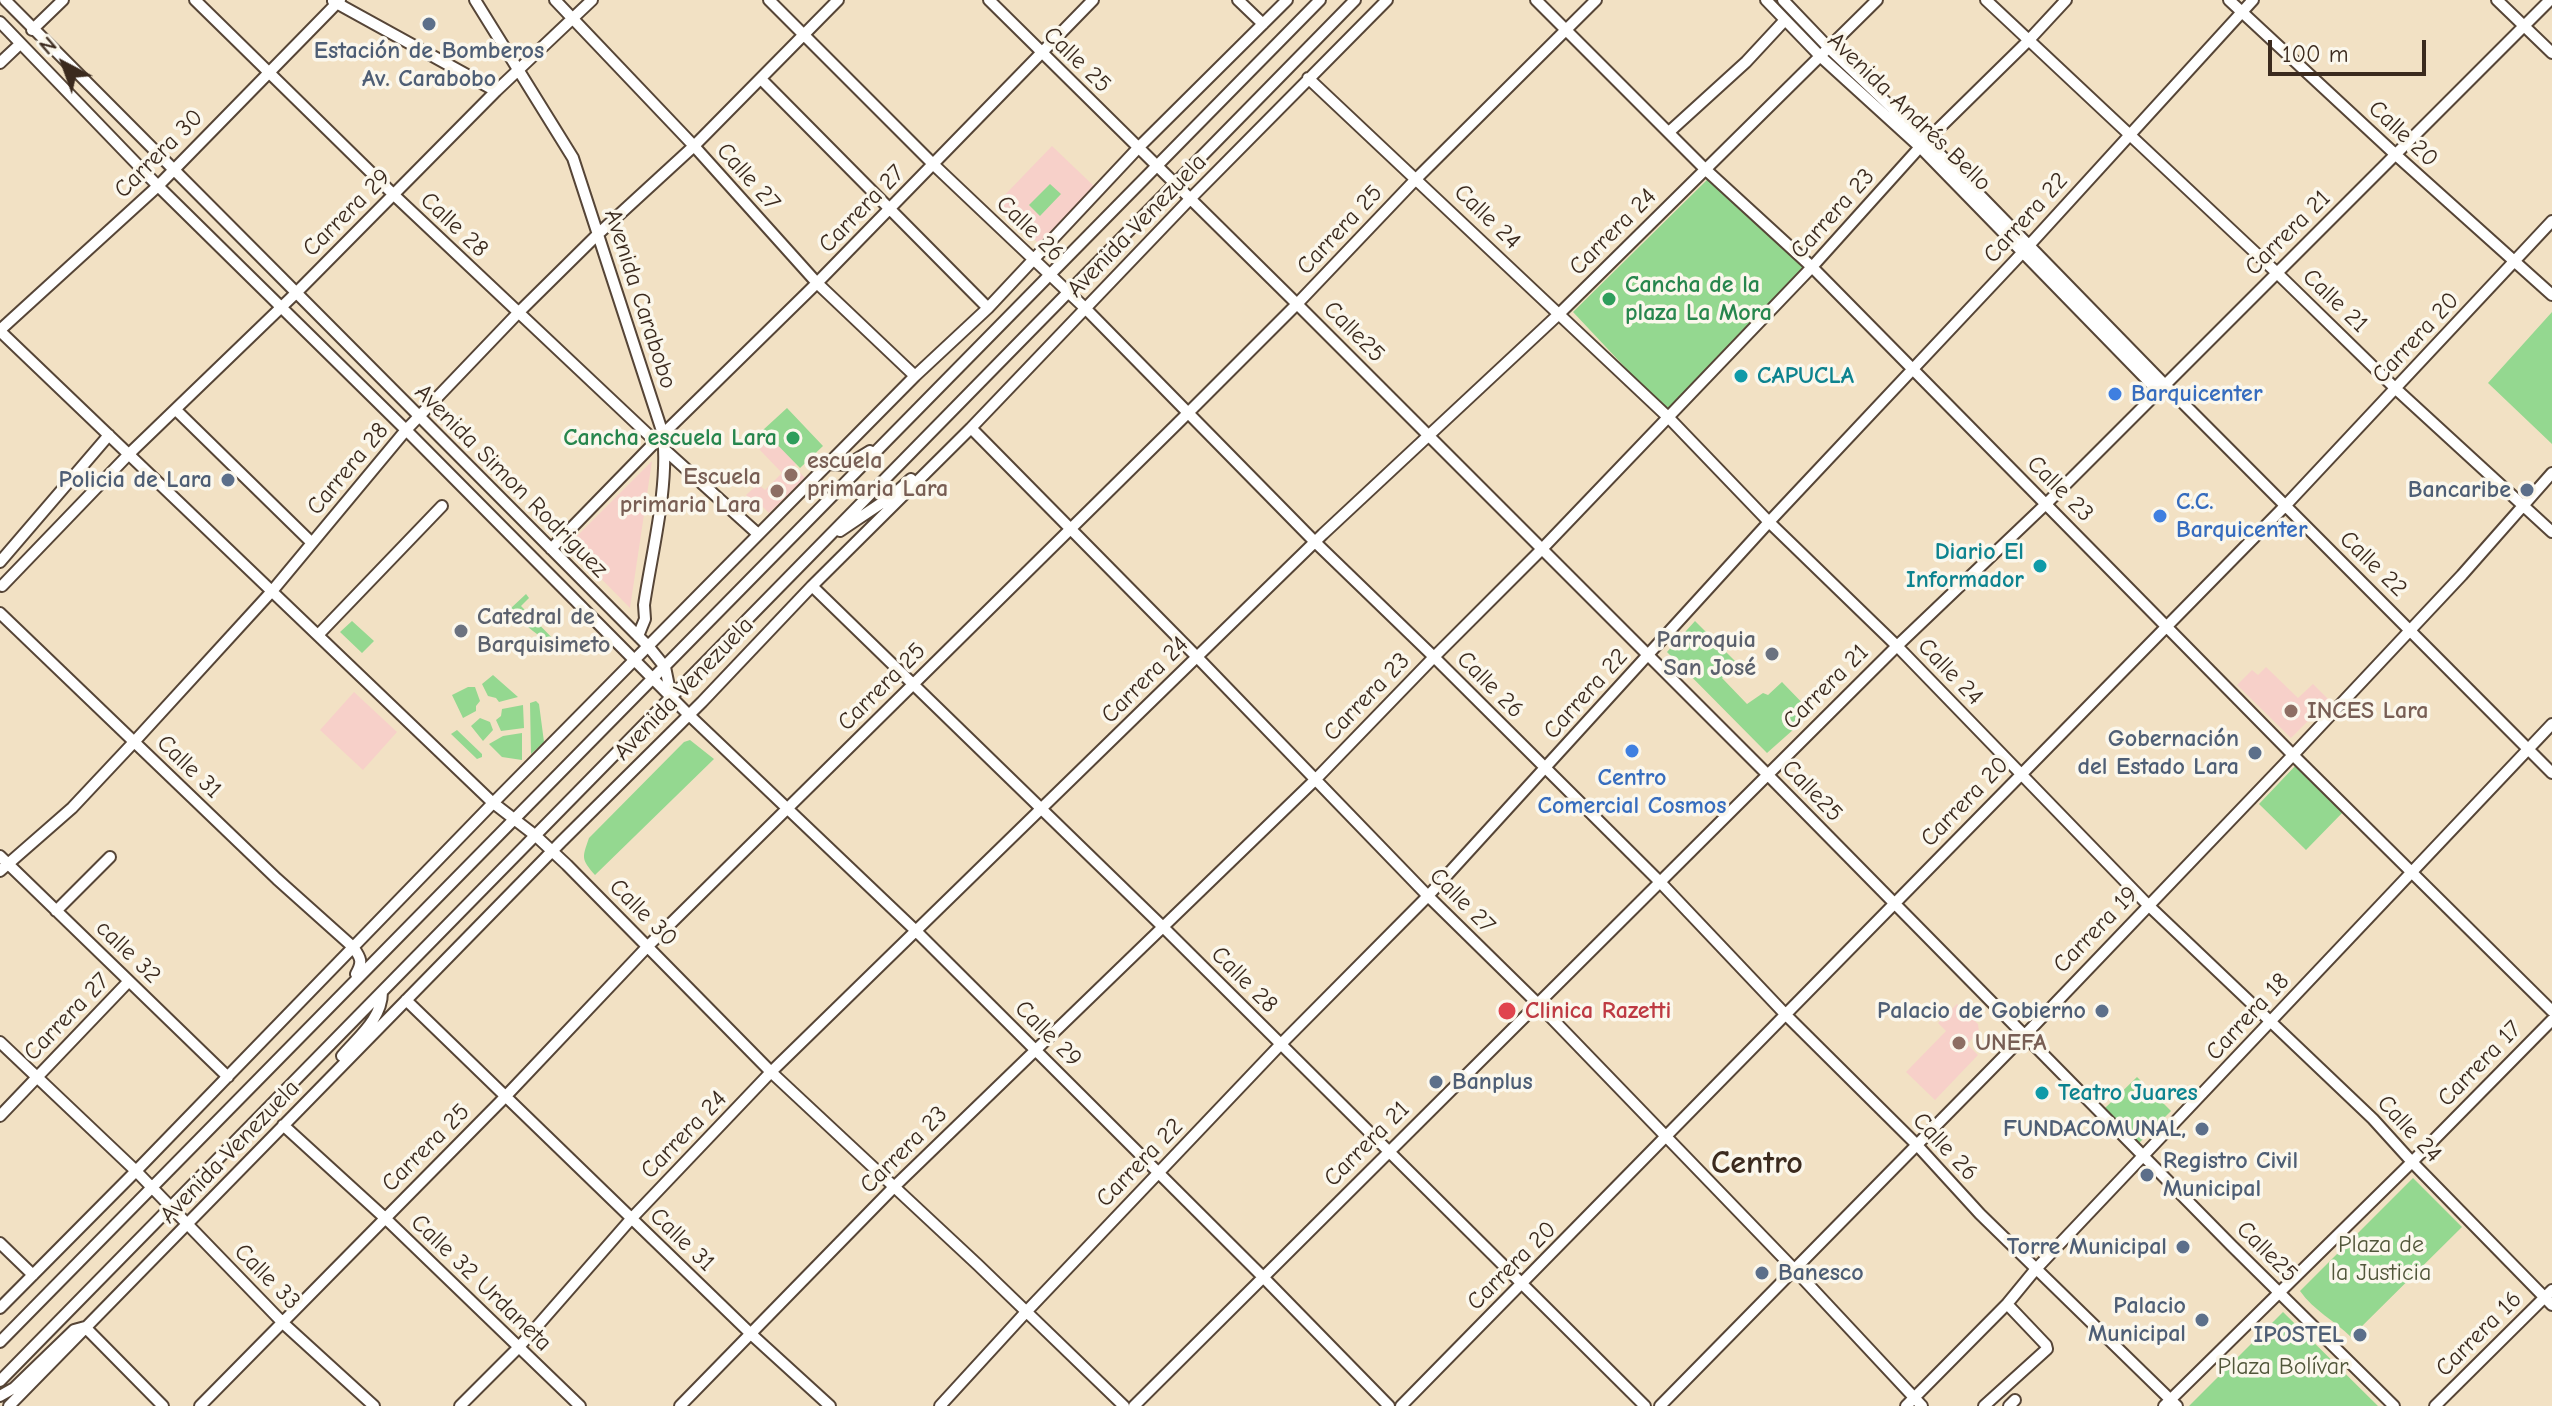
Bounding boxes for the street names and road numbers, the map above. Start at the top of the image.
street label: Calle 25 [1037,21,1117,99]
street label: Avenida Andrés Bello [1821,27,1997,197]
street label: Calle 20 [2362,95,2444,173]
street label: Carrera 30 [109,104,209,204]
street label: Calle 27 [710,137,786,217]
street label: Avenida Venezuela [1061,148,1213,304]
street label: Carrera 27 [813,159,911,259]
street label: Carrera 29 [297,163,397,263]
street label: Carrera 23 [1785,163,1881,265]
street label: Carrera 22 [1978,167,2074,269]
street label: Calle 24 [1448,178,1526,256]
street label: Carrera 25 [1291,179,1389,281]
street label: Carrera 24 [1563,182,1663,282]
street label: Carrera 21 [2239,184,2337,282]
street label: Calle 28 [414,186,494,264]
street label: Calle 26 [990,190,1070,268]
street label: Avenida Carabobo [597,206,683,392]
street label: Calle 21 [2296,263,2374,339]
street label: Carrera 20 [2366,286,2466,390]
street label: Calle25 [1317,295,1391,369]
street label: Avenida Simon Rodriguez [408,378,614,584]
street label: Carrera 28 [301,417,395,521]
street label: Calle 23 [2021,450,2099,528]
street label: Calle 22 [2333,525,2413,603]
street label: Avenida Venezuela [608,611,760,767]
street label: Carrera 24 [1095,630,1195,730]
street label: Calle 24 [1911,633,1989,711]
street label: Carrera 25 [832,637,932,737]
street label: Carrera 21 [1777,638,1875,736]
street label: Carrera 22 [1538,643,1634,745]
street label: Calle 26 [1450,645,1530,725]
street label: Carrera 23 [1318,647,1416,747]
street label: Calle 31 [150,729,228,805]
street label: Carrera 20 [1915,751,2015,853]
street label: Calle25 [1776,754,1848,828]
street label: Calle 27 [1423,862,1501,940]
street label: Calle 30 [603,873,683,953]
street label: Carrera 19 [2048,881,2144,979]
street label: calle 32 [90,914,166,990]
street label: Calle 28 [1205,941,1283,1019]
street label: Carrera 27 [18,967,116,1067]
street label: Carrera 18 [2200,967,2296,1067]
street label: Calle 29 [1008,994,1088,1074]
street label: Carrera 17 [2432,1015,2528,1113]
street label: Avenida Venezuela [154,1074,306,1230]
street label: Carrera 24 [635,1085,733,1185]
street label: Calle 24 [2371,1089,2447,1169]
street label: Carrera 21 [1318,1095,1416,1193]
street label: Carrera 25 [376,1098,476,1198]
street label: Carrera 23 [854,1100,954,1200]
street label: Calle 26 [1906,1107,1984,1187]
street label: Carrera 22 [1091,1113,1189,1213]
street label: Calle 31 [643,1202,721,1278]
street label: Calle 32 Urdaneta [405,1208,557,1358]
street label: Carrera 20 [1461,1215,1563,1317]
street label: Calle25 [2230,1215,2304,1289]
street label: Calle 33 [228,1238,306,1316]
street label: Carrera 16 [2430,1285,2528,1383]

